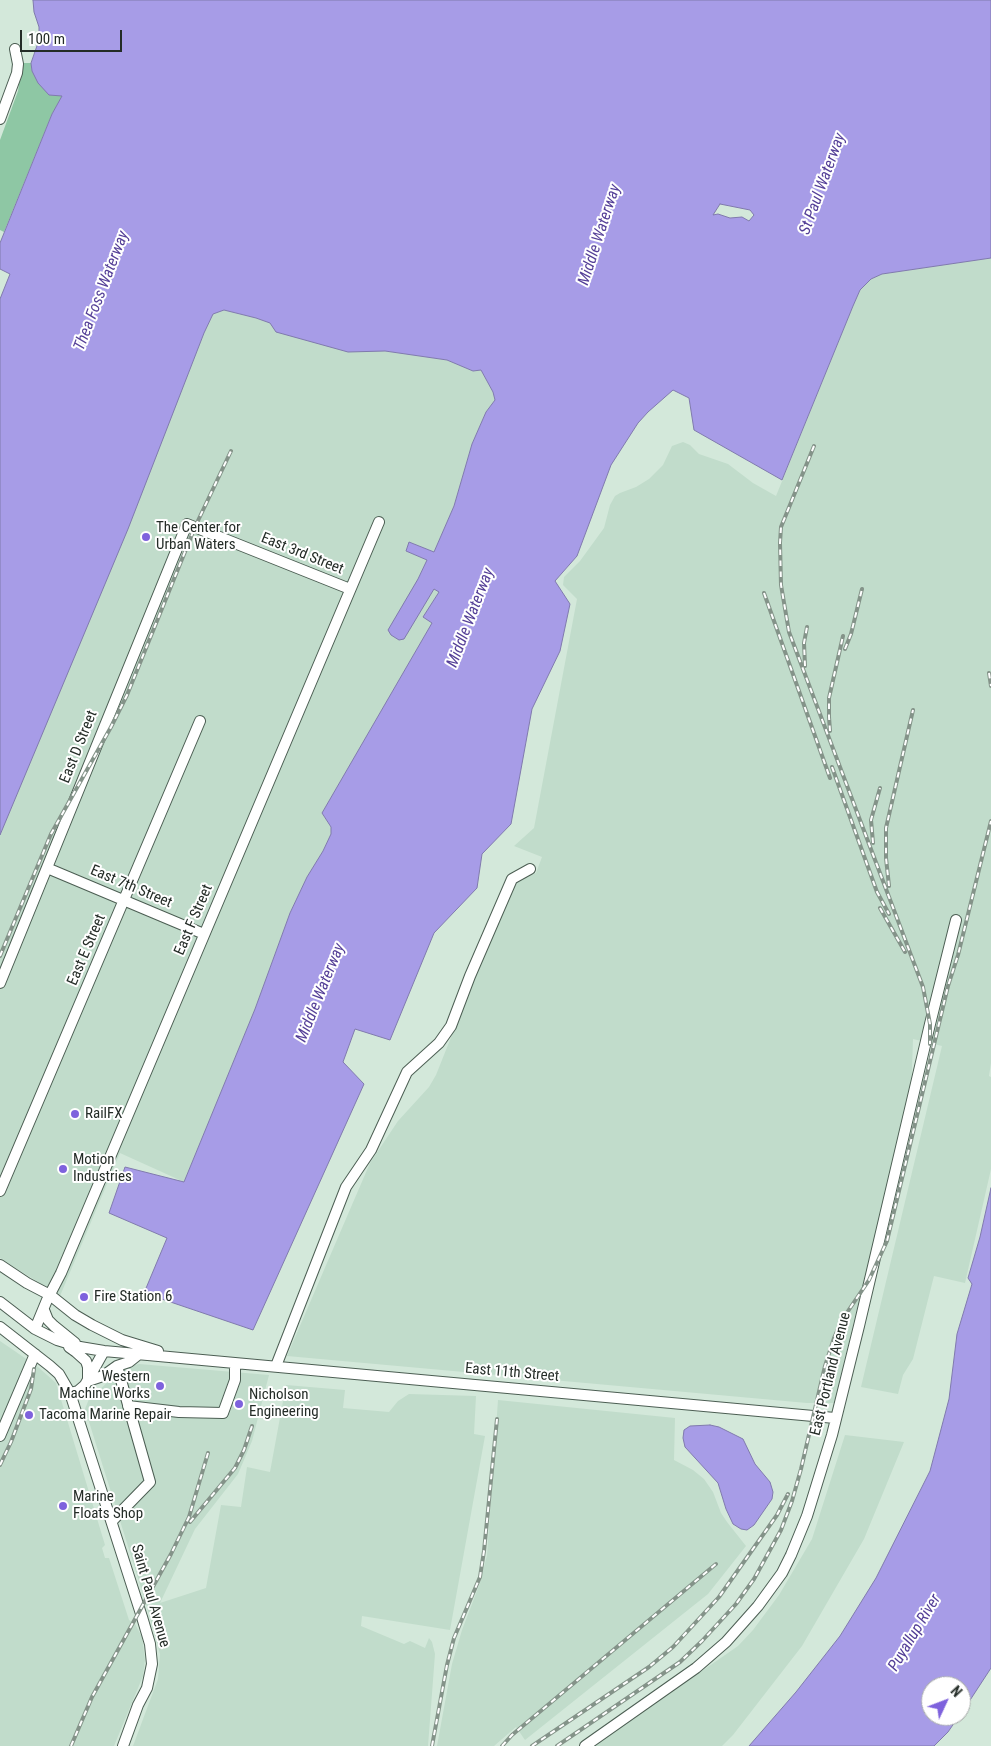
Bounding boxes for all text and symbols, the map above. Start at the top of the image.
scale bar [22,20,125,52]
text: 100 m [28,30,65,48]
water label: St Paul Waterway [796,131,850,237]
water label: Middle Waterway [575,182,625,288]
water label: Thea Foss Waterway [70,229,134,353]
place label: The Center for Urban Waters [156,519,241,554]
street label: East 3rd Street [258,529,346,579]
marker: The Center for Urban Waters [140,531,152,543]
water label: Middle Waterway [443,566,499,670]
street label: East D Street [56,708,102,786]
street label: East 7th Street [87,862,175,912]
street label: East F Street [171,882,217,958]
street label: East E Street [64,912,110,988]
water label: Middle Waterway [292,941,350,1045]
place label: RailFX [85,1105,123,1123]
marker: RailFX [69,1108,81,1120]
place label: Motion Industries [73,1151,132,1186]
marker: Motion Industries [57,1163,69,1175]
place label: Fire Station 6 [94,1288,172,1306]
marker: Fire Station 6 [78,1291,90,1303]
street label: East Portland Avenue [807,1310,855,1438]
street label: East 11th Street [464,1360,560,1386]
place label: Western Machine Works [59,1368,150,1403]
marker: Western Machine Works [154,1380,166,1392]
place label: Nicholson Engineering [249,1386,319,1421]
marker: Nicholson Engineering [233,1398,245,1410]
place label: Tacoma Marine Repair [39,1406,171,1424]
marker: Tacoma Marine Repair [23,1409,35,1421]
place label: Marine Floats Shop [73,1488,143,1523]
marker: Marine Floats Shop [57,1500,69,1512]
street label: Saint Paul Avenue [127,1542,173,1650]
water label: Puyallup River [885,1591,945,1675]
north arrow [921,1676,971,1726]
text: N [947,1683,965,1700]

